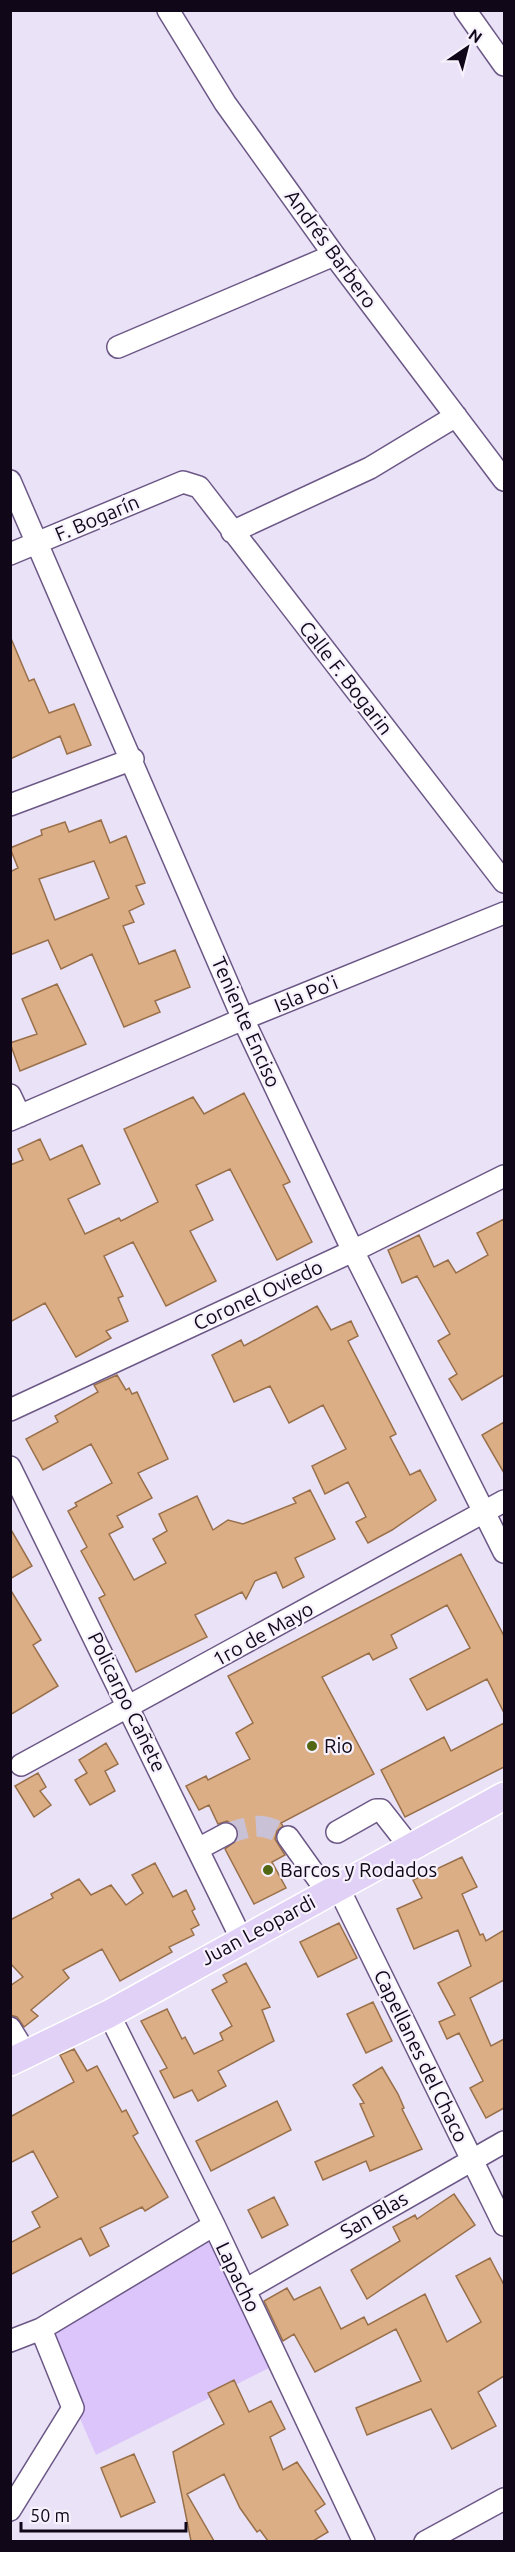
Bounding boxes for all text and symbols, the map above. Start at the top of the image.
north arrow [437,18,497,78]
text: N [466,25,486,47]
street label: Andrés Barbero [281,185,382,312]
street label: F. Bogarín [51,490,142,546]
street label: Calle F. Bogarin [295,616,398,739]
street label: Teniente Enciso [207,953,286,1091]
street label: Isla Po'i [271,970,341,1017]
street label: Coronel Oviedo [189,1255,326,1335]
street label: 1ro de Mayo [208,1597,317,1671]
street label: Policarpo Cañete [84,1628,171,1775]
place label: Rio [324,1734,353,1757]
marker: Rio [305,1739,319,1753]
place label: Barcos y Rodados [280,1858,437,1881]
marker: Barcos y Rodados [261,1863,275,1877]
street label: Juan Leopardi [196,1890,319,1969]
street label: Capellanes del Chaco [370,1966,473,2146]
street label: San Blas [336,2186,411,2243]
street label: Lapacho [212,2238,265,2315]
scale bar [21,2495,186,2533]
text: 50 m [30,2505,70,2525]

